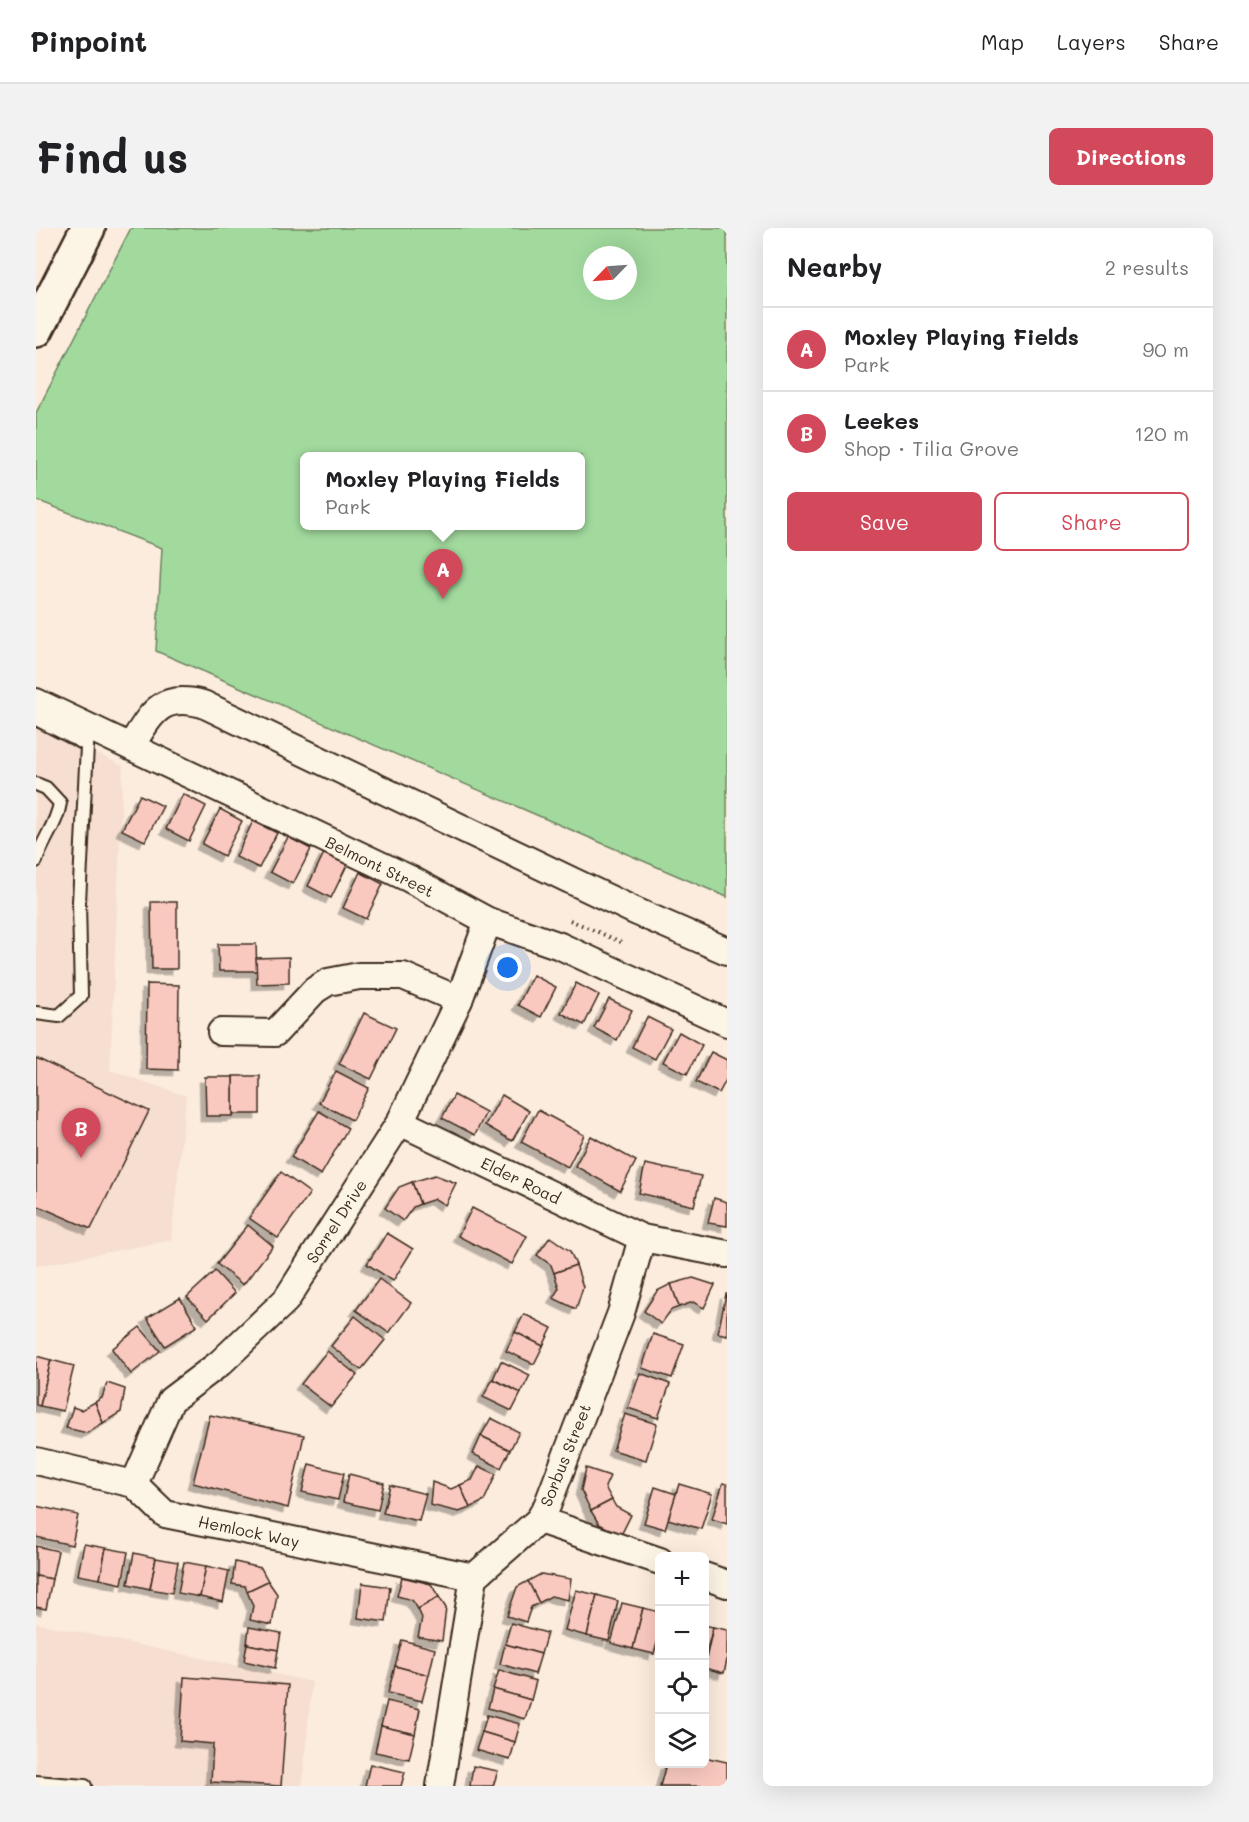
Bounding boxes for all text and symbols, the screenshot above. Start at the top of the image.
text: Pinpoint [30,23,147,59]
text: Map [981,28,1024,55]
text: Layers [1057,28,1126,55]
text: Share [1159,28,1219,55]
button: Directions [1049,128,1213,185]
text: Find us [36,129,188,184]
north arrow [583,246,637,300]
text: Nearby [787,250,882,284]
text: 2 results [1105,254,1189,280]
text: Moxley Playing Fields [844,322,1079,351]
text: A [800,336,813,362]
text: 90 m [1143,336,1189,362]
text: Park [844,351,889,377]
text: Leekes [844,406,919,435]
text: B [800,420,813,446]
text: 120 m [1134,420,1189,446]
text: Shop · Tilia Grove [844,435,1019,461]
popup [300,452,585,530]
text: Moxley Playing Fields [325,464,560,493]
button: Save [787,492,982,551]
button: Share [994,492,1189,551]
text: Park [325,493,370,519]
pin: A [424,550,462,599]
street label: Belmont Street [322,831,438,901]
your location [493,953,522,982]
pin: B [62,1108,100,1158]
street label: Elder Road [478,1152,564,1208]
street label: Sorrel Drive [301,1175,371,1267]
street label: Sorbus Street [535,1400,595,1510]
street label: Hemlock Way [196,1510,302,1552]
map controls [655,1552,709,1768]
button: + [655,1552,709,1606]
button: − [655,1606,709,1660]
button: locate [655,1660,709,1714]
button: layers [655,1714,709,1768]

